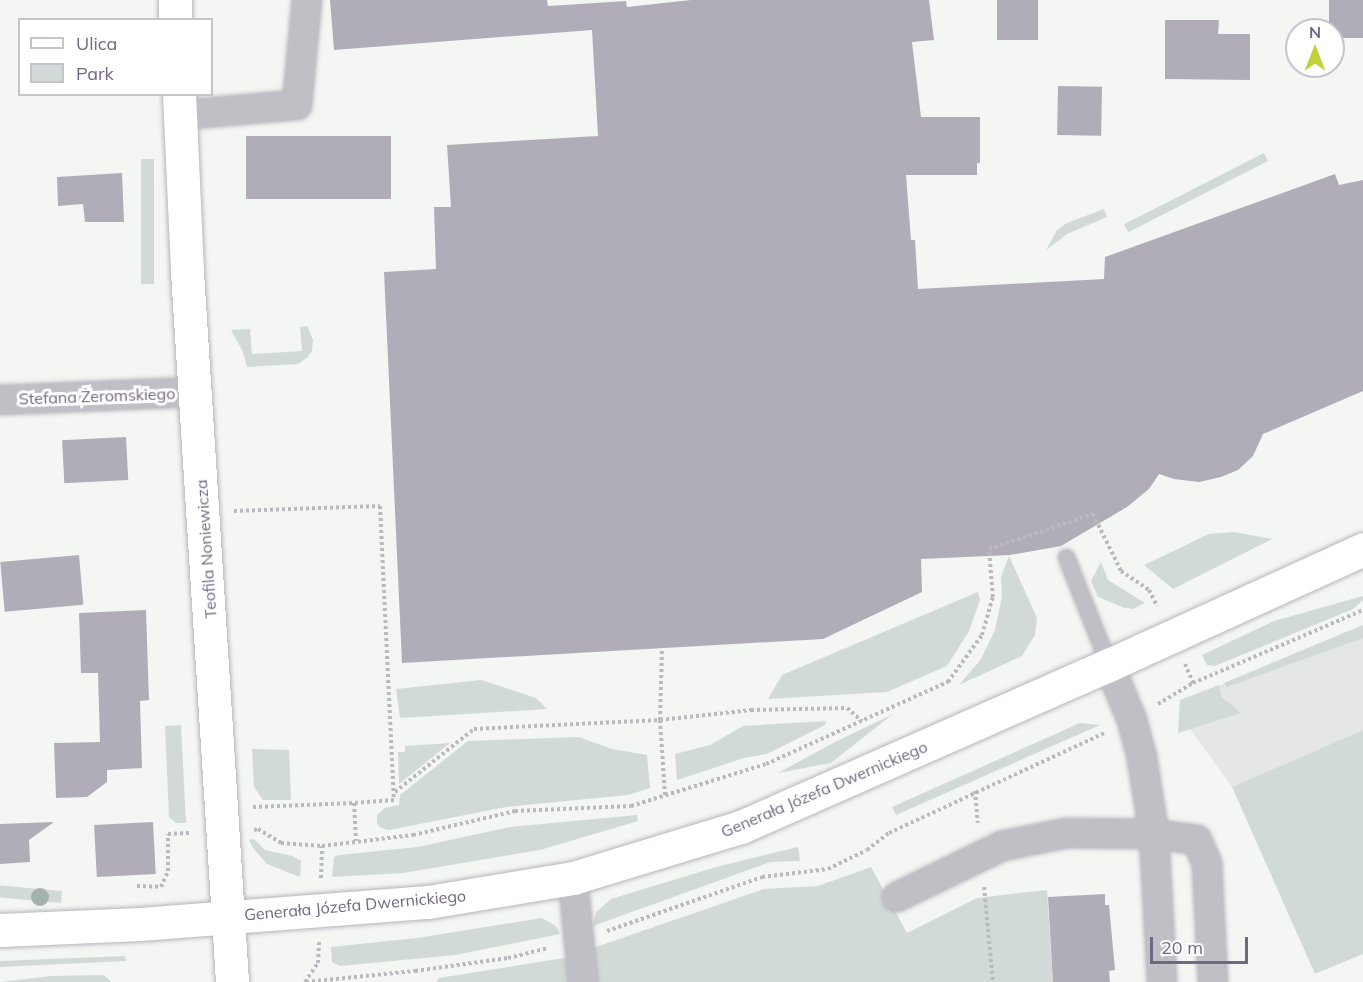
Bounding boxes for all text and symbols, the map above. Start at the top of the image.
legend [18,18,213,96]
north arrow [1285,18,1345,78]
text: N [1309,22,1321,42]
text: Ulica [76,32,117,55]
text: Park [76,62,114,85]
street label: Stefana Żeromskiego [18,384,176,408]
street label: Teofila Noniewicza [192,479,220,619]
street label: Generała Józefa Dwernickiego [718,737,930,841]
street label: Generała Józefa Dwernickiego [243,886,467,924]
scale bar [1153,925,1250,963]
text: 20 m [1161,936,1203,959]

